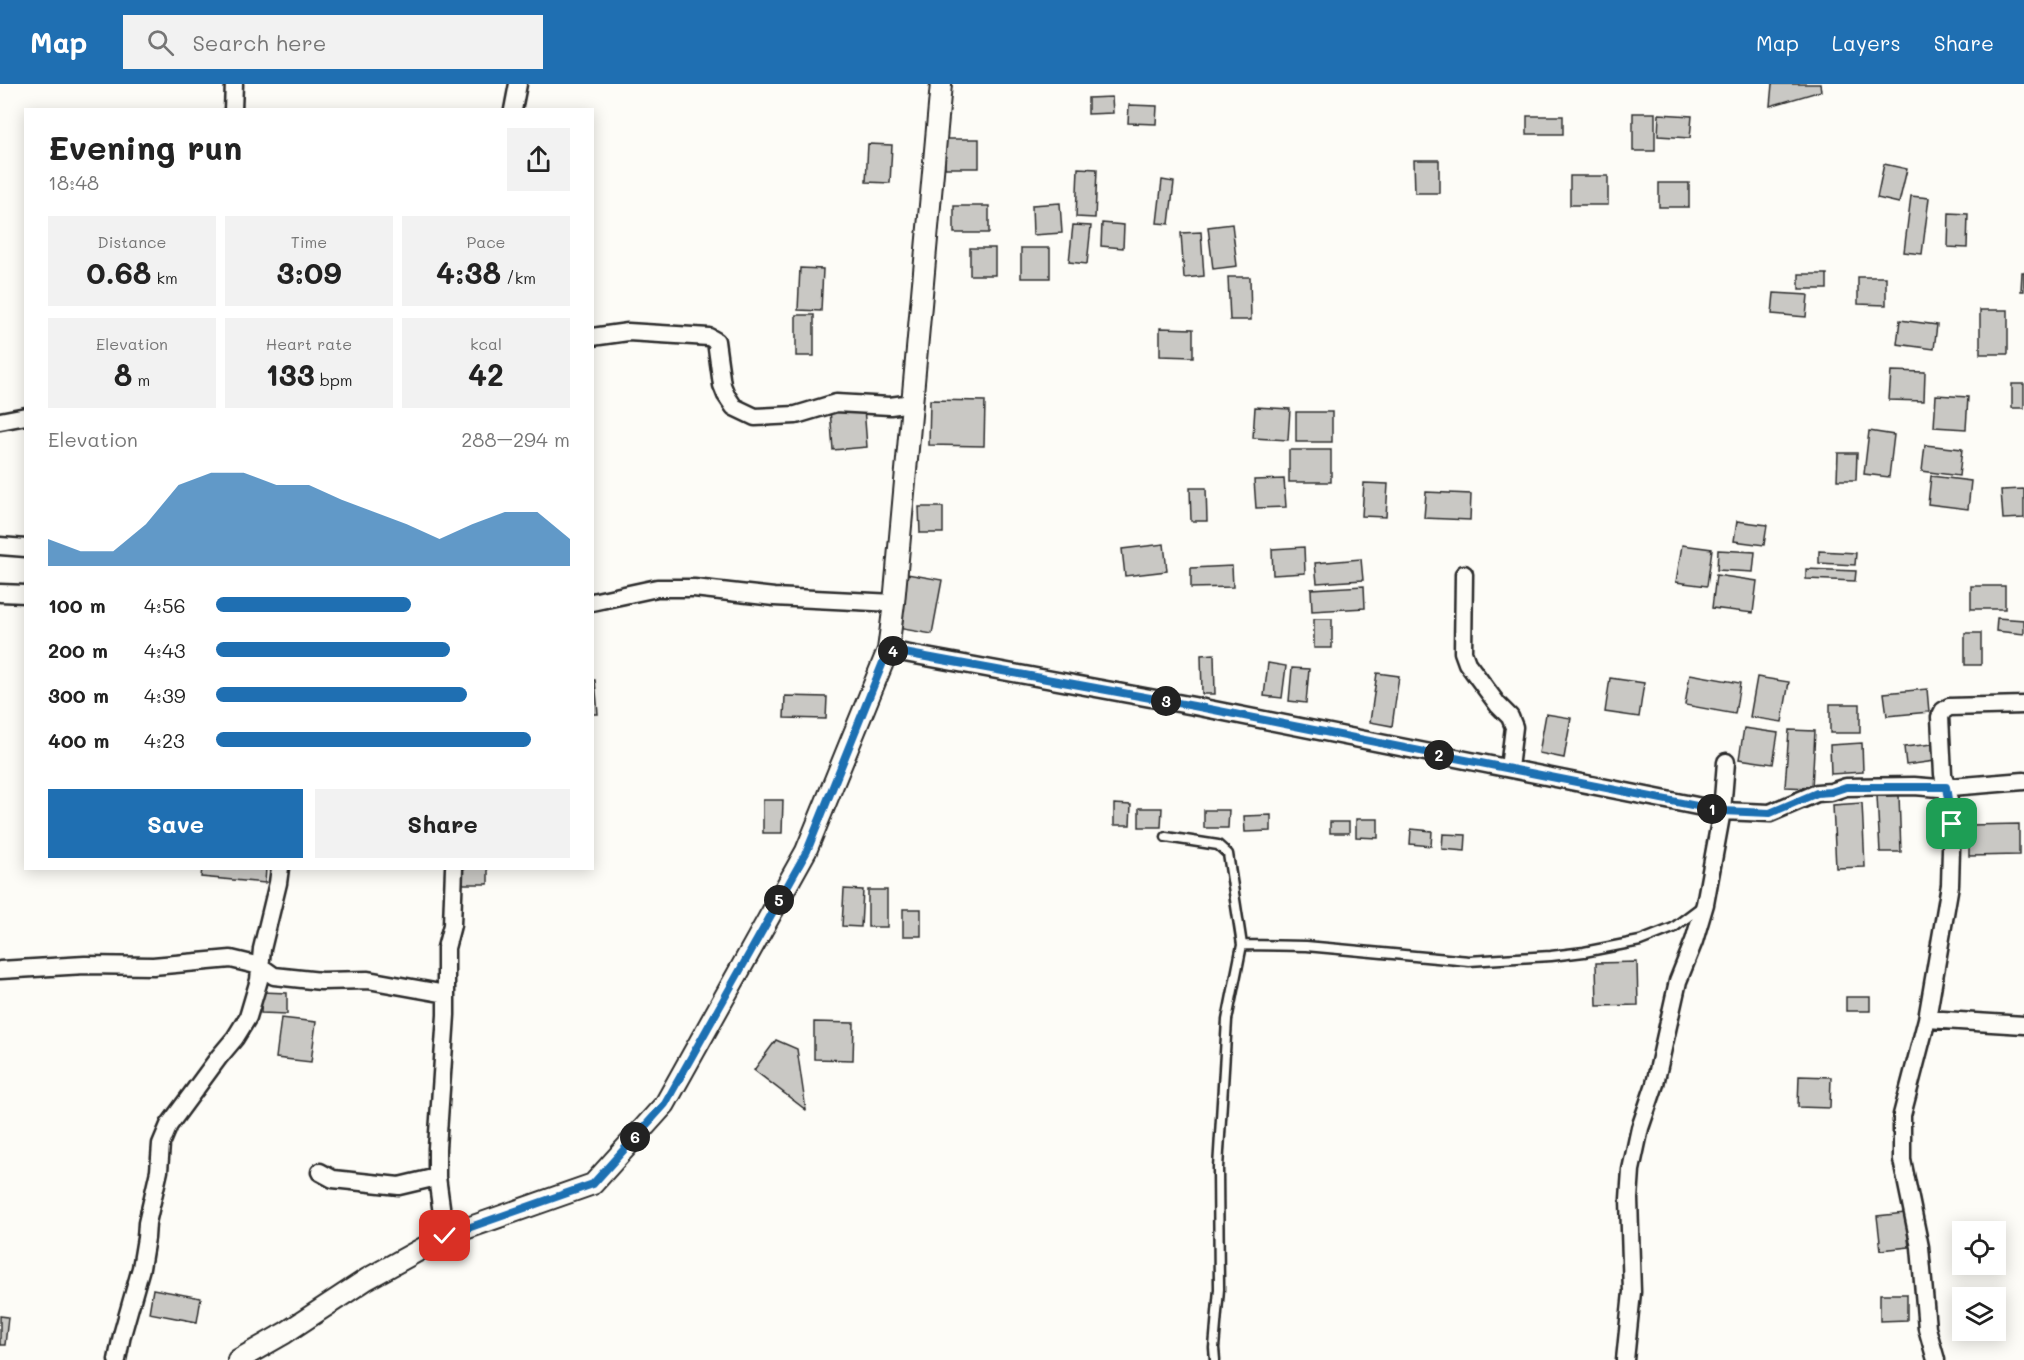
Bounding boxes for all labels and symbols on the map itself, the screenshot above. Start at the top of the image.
pin: 4 [878,636,908,666]
pin: 3 [1151,686,1181,716]
pin: 2 [1424,740,1454,770]
pin: 1 [1697,794,1727,824]
pin [1926,798,1977,849]
pin: 5 [764,885,794,915]
pin: 6 [620,1122,650,1152]
pin [419,1210,470,1261]

